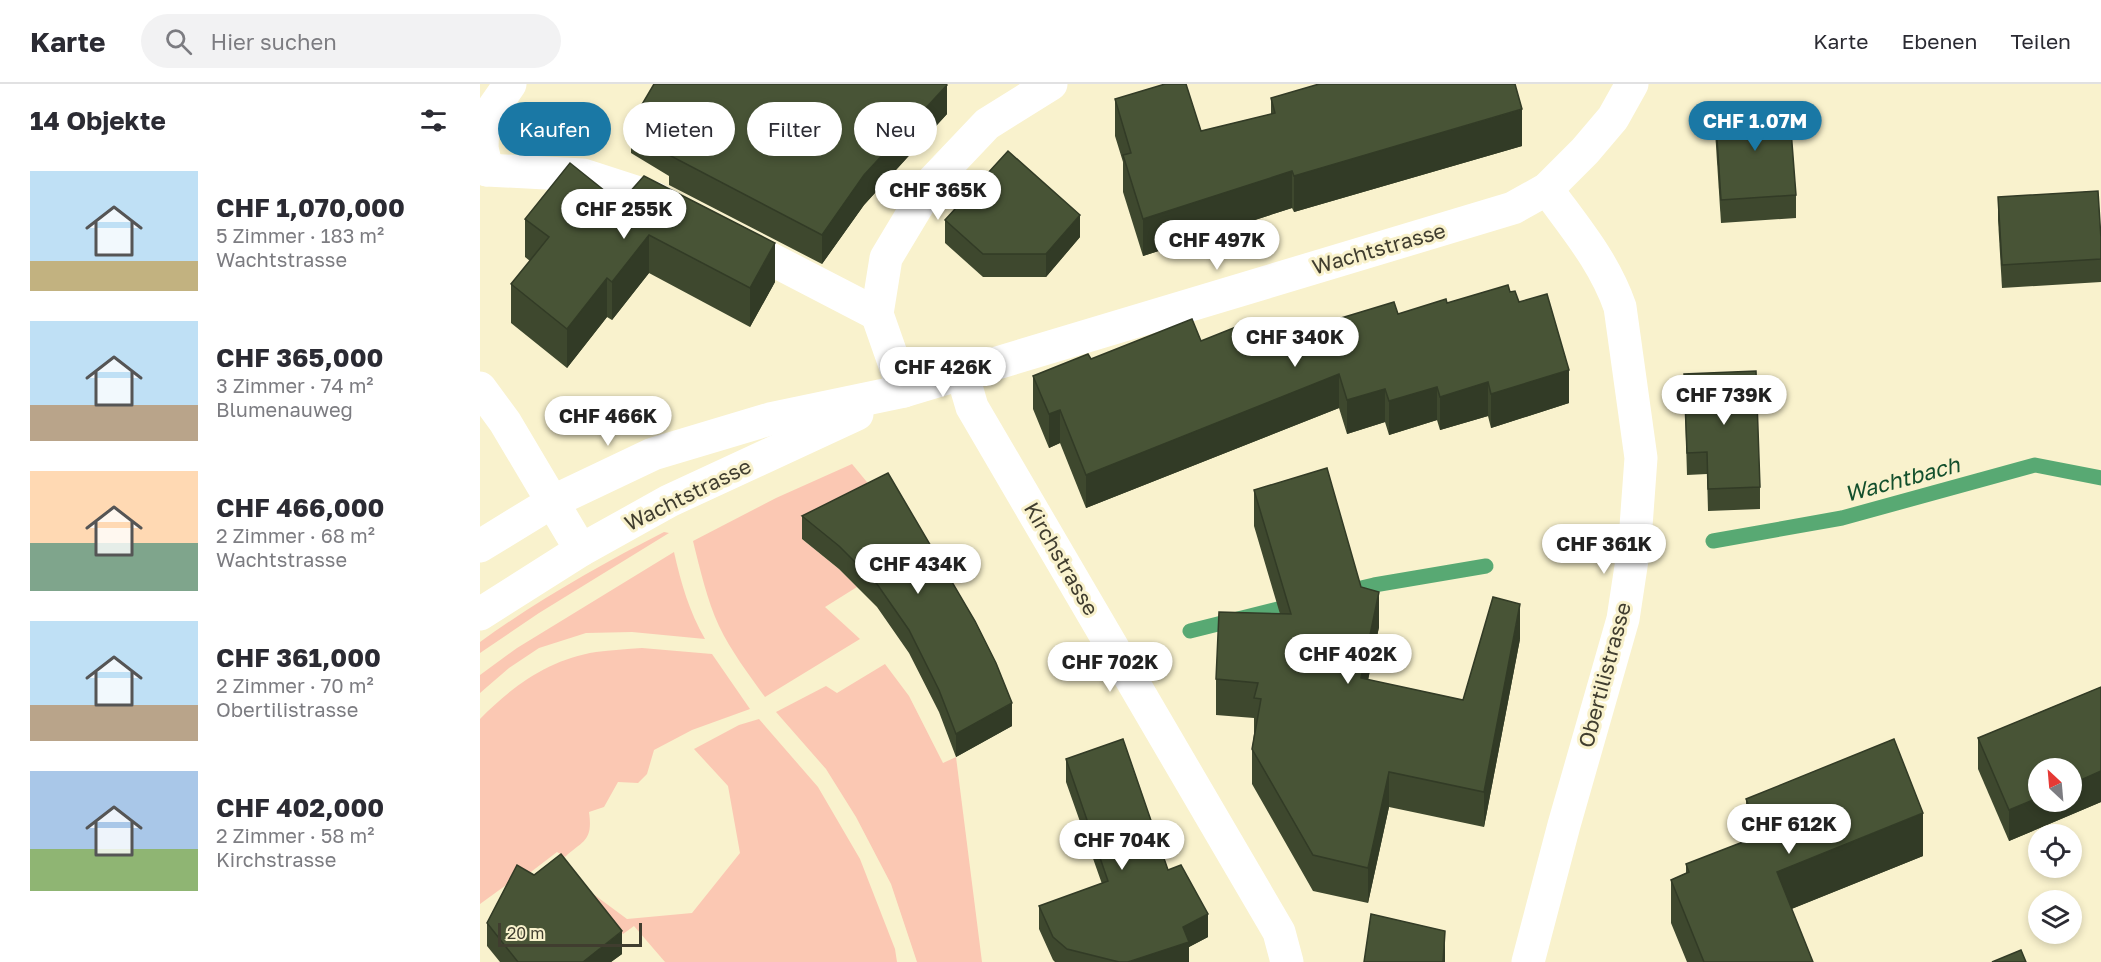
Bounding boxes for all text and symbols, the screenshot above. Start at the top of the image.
search box [141,14,561,68]
text: Karte [30,25,105,58]
icon: search [162,25,195,58]
text: Hier suchen [210,28,337,55]
text: Karte [1813,28,1869,54]
text: Ebenen [1902,28,1977,54]
text: Teilen [2010,28,2071,54]
pin: CHF 1.07M [1686,101,1824,152]
chip: Kaufen [498,102,611,156]
chip: Mieten [623,102,735,156]
chip: Filter [747,102,842,156]
chip: Neu [854,102,937,156]
icon: filters [417,104,450,137]
text: 14 Objekte [30,105,166,136]
text: CHF 1.07M [1703,108,1807,132]
pin: CHF 365K [876,170,1000,221]
text: CHF 365K [889,177,987,201]
pin: CHF 255K [562,189,686,240]
text: CHF 1,070,000 [216,192,405,223]
icon: home [78,195,150,267]
text: CHF 255K [575,196,673,220]
street label: Wachtstrasse [1309,217,1448,279]
pin: CHF 497K [1155,220,1279,271]
text: 5 Zimmer · 183 m² [216,223,384,247]
text: CHF 497K [1169,227,1265,251]
text: Wachtstrasse [216,247,347,271]
pin: CHF 340K [1233,317,1357,368]
text: CHF 340K [1246,324,1344,348]
text: CHF 365,000 [216,342,383,373]
icon: home [78,345,150,417]
pin: CHF 426K [881,347,1005,398]
text: CHF 426K [894,354,992,378]
text: 3 Zimmer · 74 m² [216,373,374,397]
pin: CHF 739K [1662,375,1786,426]
text: CHF 739K [1676,382,1772,406]
pin: CHF 466K [546,396,670,447]
text: Blumenauweg [216,397,353,421]
text: CHF 466K [559,403,657,427]
water label: Wachtbach [1841,450,1964,507]
street label: Wachtstrasse [620,452,755,536]
text: CHF 466,000 [216,492,384,523]
icon: home [78,495,150,567]
street label: Kirchstrasse [1019,497,1105,620]
text: 2 Zimmer · 68 m² [216,523,375,547]
pin: CHF 361K [1542,524,1666,575]
text: CHF 361K [1556,531,1652,555]
pin: CHF 434K [856,544,980,595]
text: Wachtstrasse [216,547,347,571]
text: CHF 434K [869,551,967,575]
street label: Obertilistrasse [1572,599,1636,750]
pin: CHF 402K [1286,634,1410,685]
text: CHF 402K [1299,641,1397,665]
text: CHF 361,000 [216,642,381,673]
pin: CHF 702K [1048,642,1172,693]
icon: home [78,645,150,717]
text: CHF 702K [1062,649,1158,673]
text: 2 Zimmer · 70 m² [216,673,374,697]
text: Obertilistrasse [216,697,358,721]
north arrow [2028,758,2082,812]
map controls [2028,758,2082,944]
text: CHF 402,000 [216,792,384,823]
icon: home [78,795,150,867]
pin: CHF 612K [1727,804,1851,855]
text: CHF 612K [1741,811,1837,835]
pin: CHF 704K [1060,820,1184,871]
text: 2 Zimmer · 58 m² [216,823,374,847]
button: locate [2028,824,2082,878]
text: CHF 704K [1073,827,1171,851]
text: Kirchstrasse [216,847,336,871]
button: layers [2028,890,2082,944]
scale bar [498,920,642,948]
text: 20 m [507,923,544,943]

